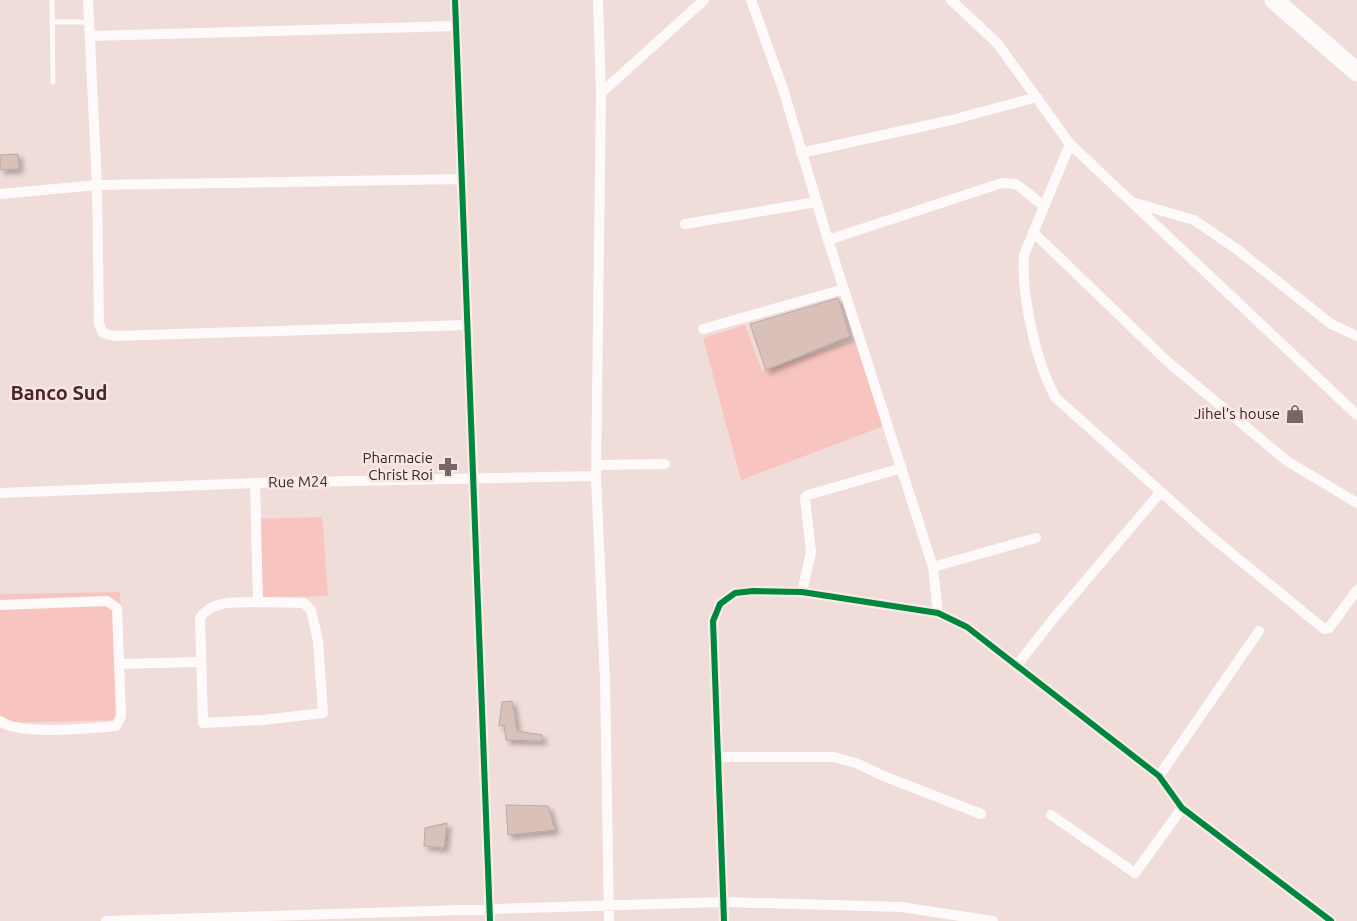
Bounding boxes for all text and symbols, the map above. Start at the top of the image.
district label: Banco Sud [10,381,108,404]
shop icon: Jihel's house [1284,403,1306,425]
place label: Jihel's house [1194,405,1280,422]
place label: Pharmacie Christ Roi [363,449,433,483]
pharmacy icon: Pharmacie Christ Roi [437,456,459,478]
street label: Rue M24 [268,472,328,491]

